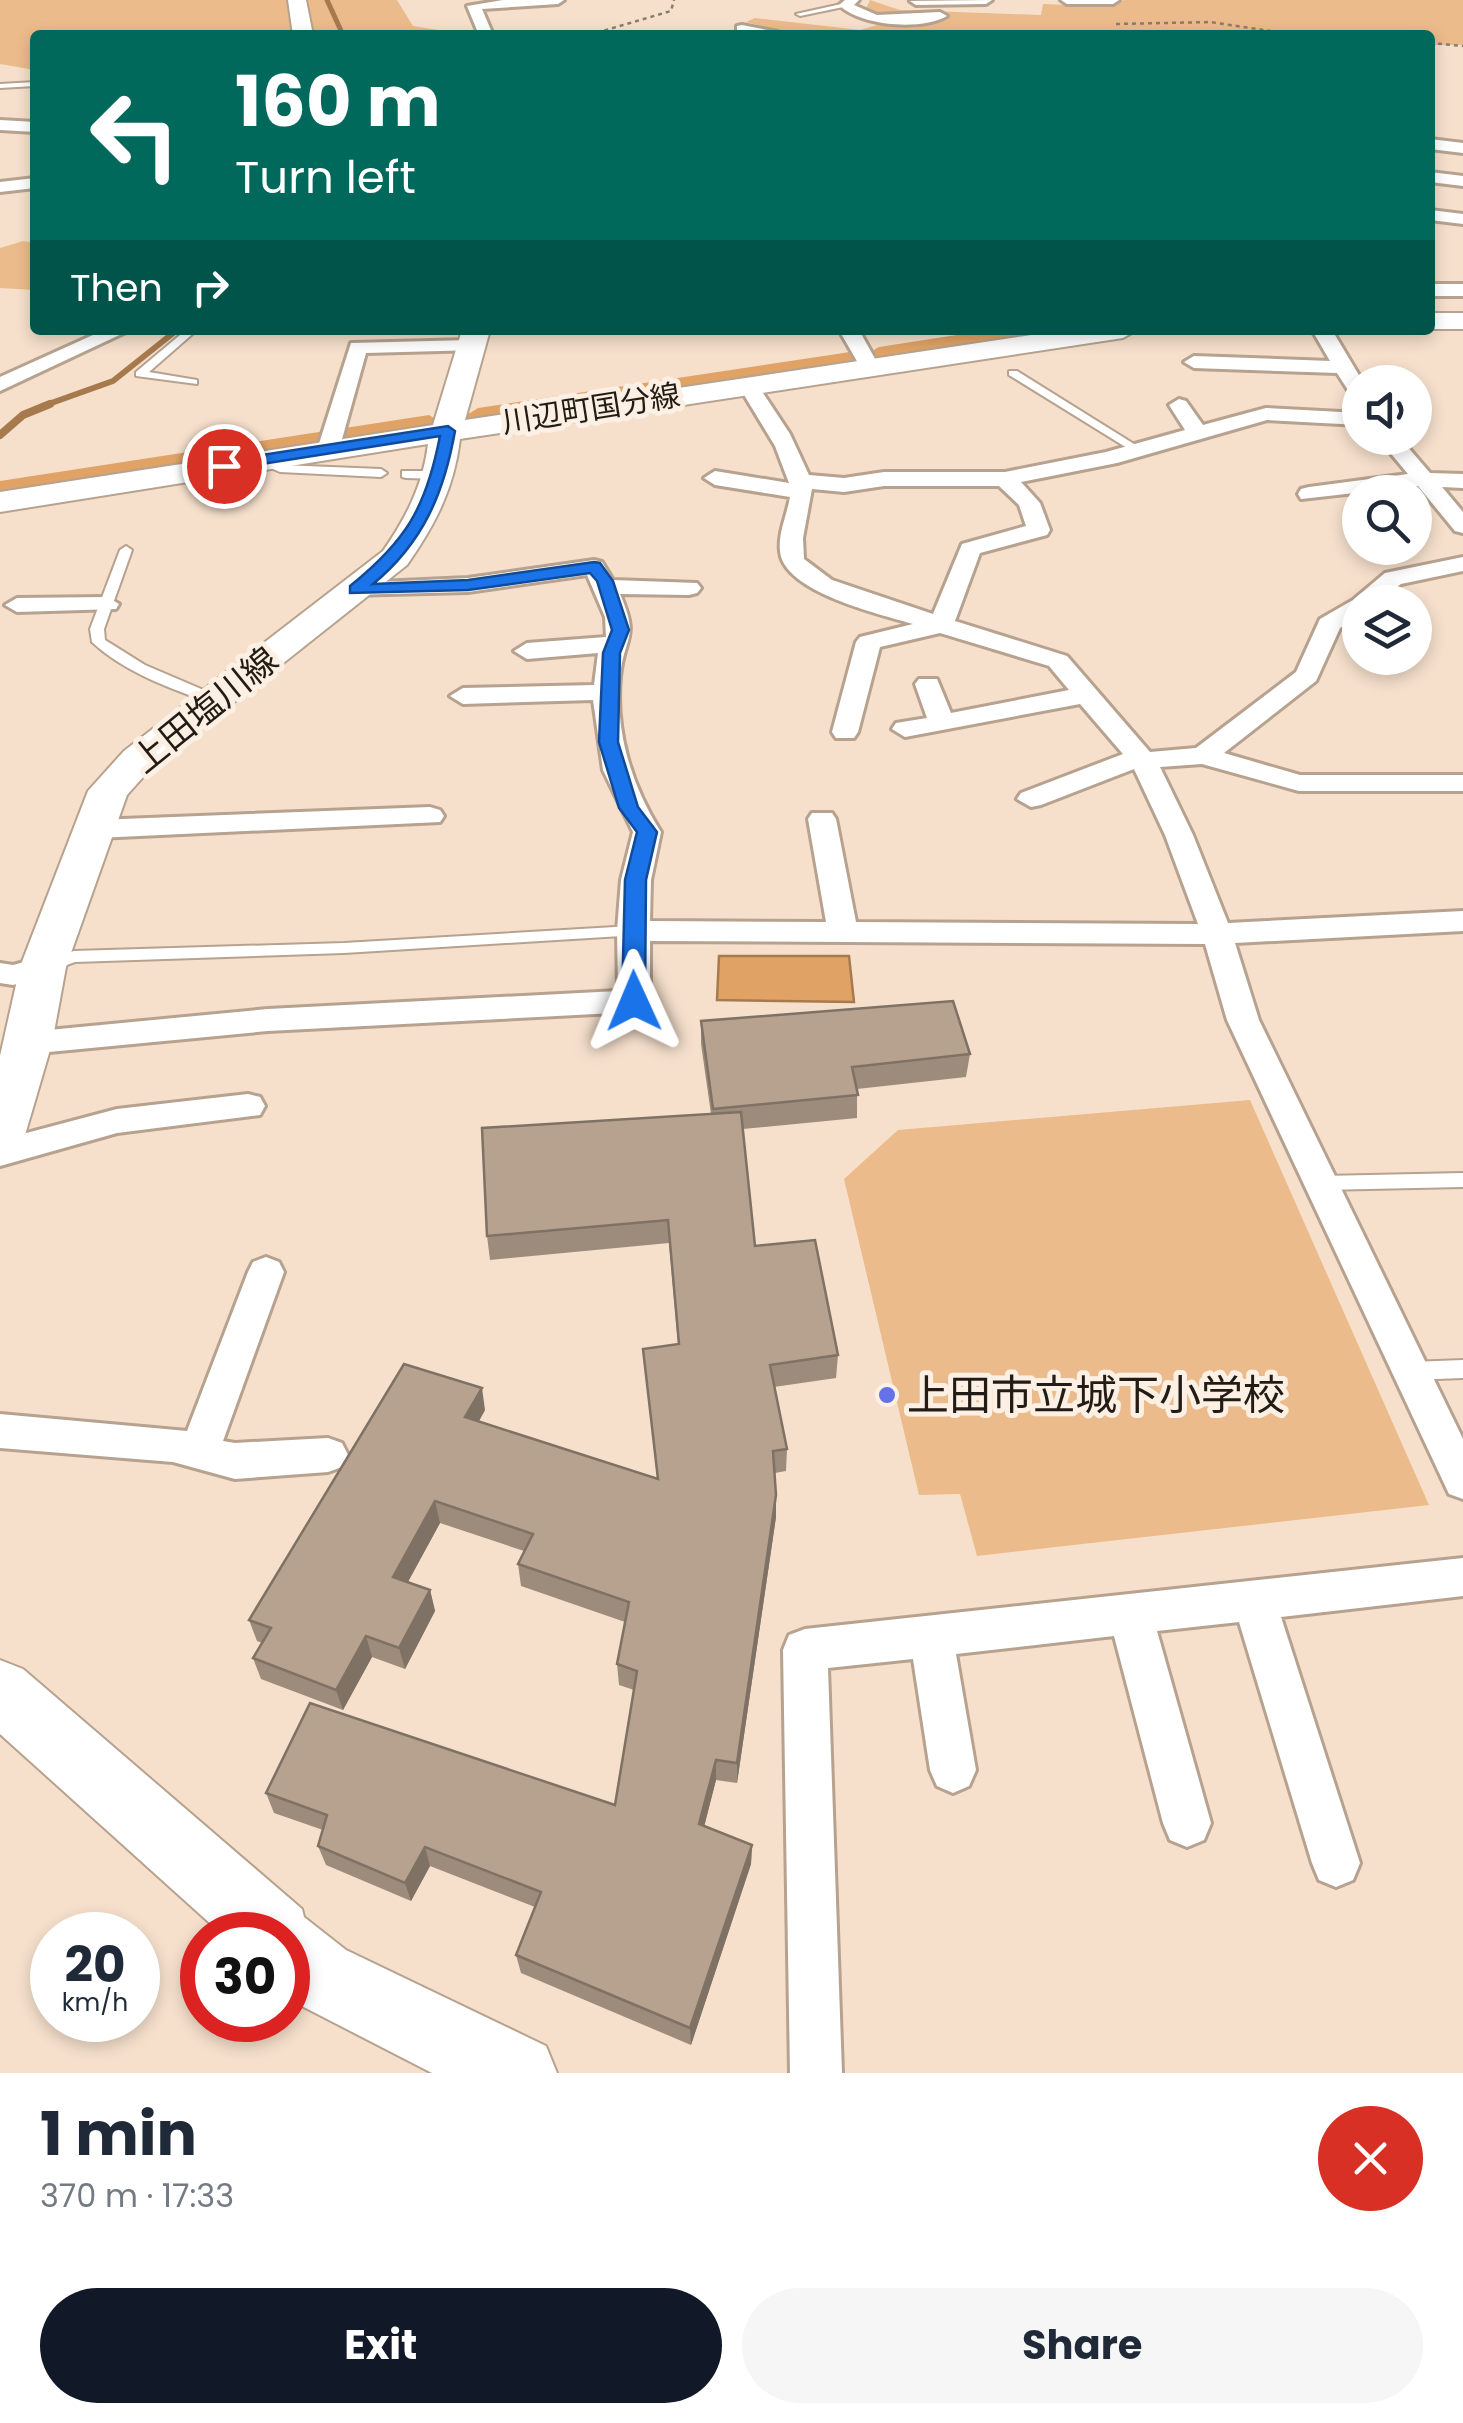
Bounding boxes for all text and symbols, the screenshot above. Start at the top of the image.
text: 160 m [235,52,441,151]
icon: left [70,70,200,200]
text: Turn left [235,146,416,209]
icon: right [183,260,238,315]
text: Then [70,261,163,314]
map controls [1342,365,1432,675]
button: sound [1342,365,1432,455]
street label: 川辺町国分線 [499,373,683,444]
pin [182,424,267,509]
icon: arrive [197,439,252,494]
button: search [1342,475,1432,565]
button: layers [1342,585,1432,675]
street label: 上田塩川線 [121,636,288,784]
position arrow [582,949,686,1053]
place label: 上田市立城下小学校 [907,1366,1285,1425]
marker: 上田市立城下小学校 [876,1384,898,1406]
speed limit sign: 30 [180,1912,310,2042]
text: 20 [64,1929,126,2000]
text: km/h [62,1985,128,2020]
text: 1 min [40,2092,197,2176]
button: close [1318,2106,1423,2211]
text: 370 m · 17:33 [40,2173,234,2218]
button: Exit [40,2288,722,2403]
button: Share [742,2288,1423,2403]

